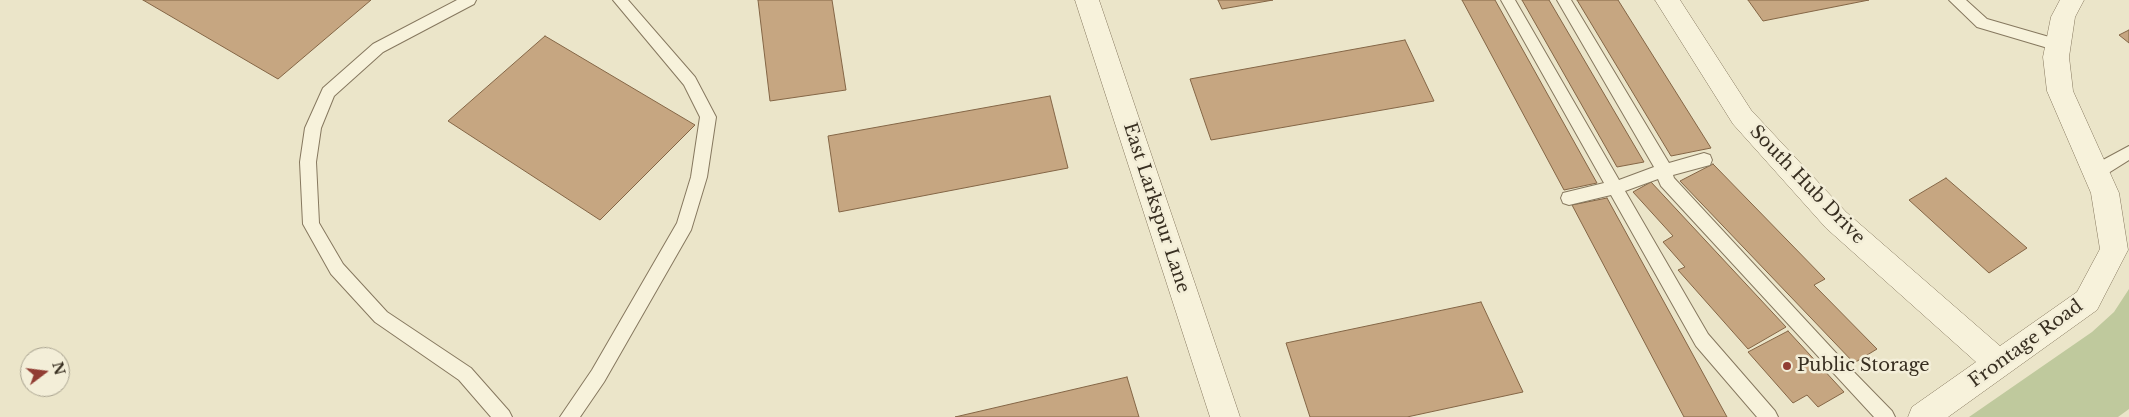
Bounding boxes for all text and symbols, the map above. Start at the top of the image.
street label: East Larkspur Lane [1118,120,1194,296]
street label: South Hub Drive [1745,121,1869,249]
street label: Frontage Road [1965,295,2087,393]
north arrow [20,347,70,397]
place label: Public Storage [1797,355,1930,377]
text: N [48,360,69,377]
marker: Public Storage [1781,360,1793,372]

